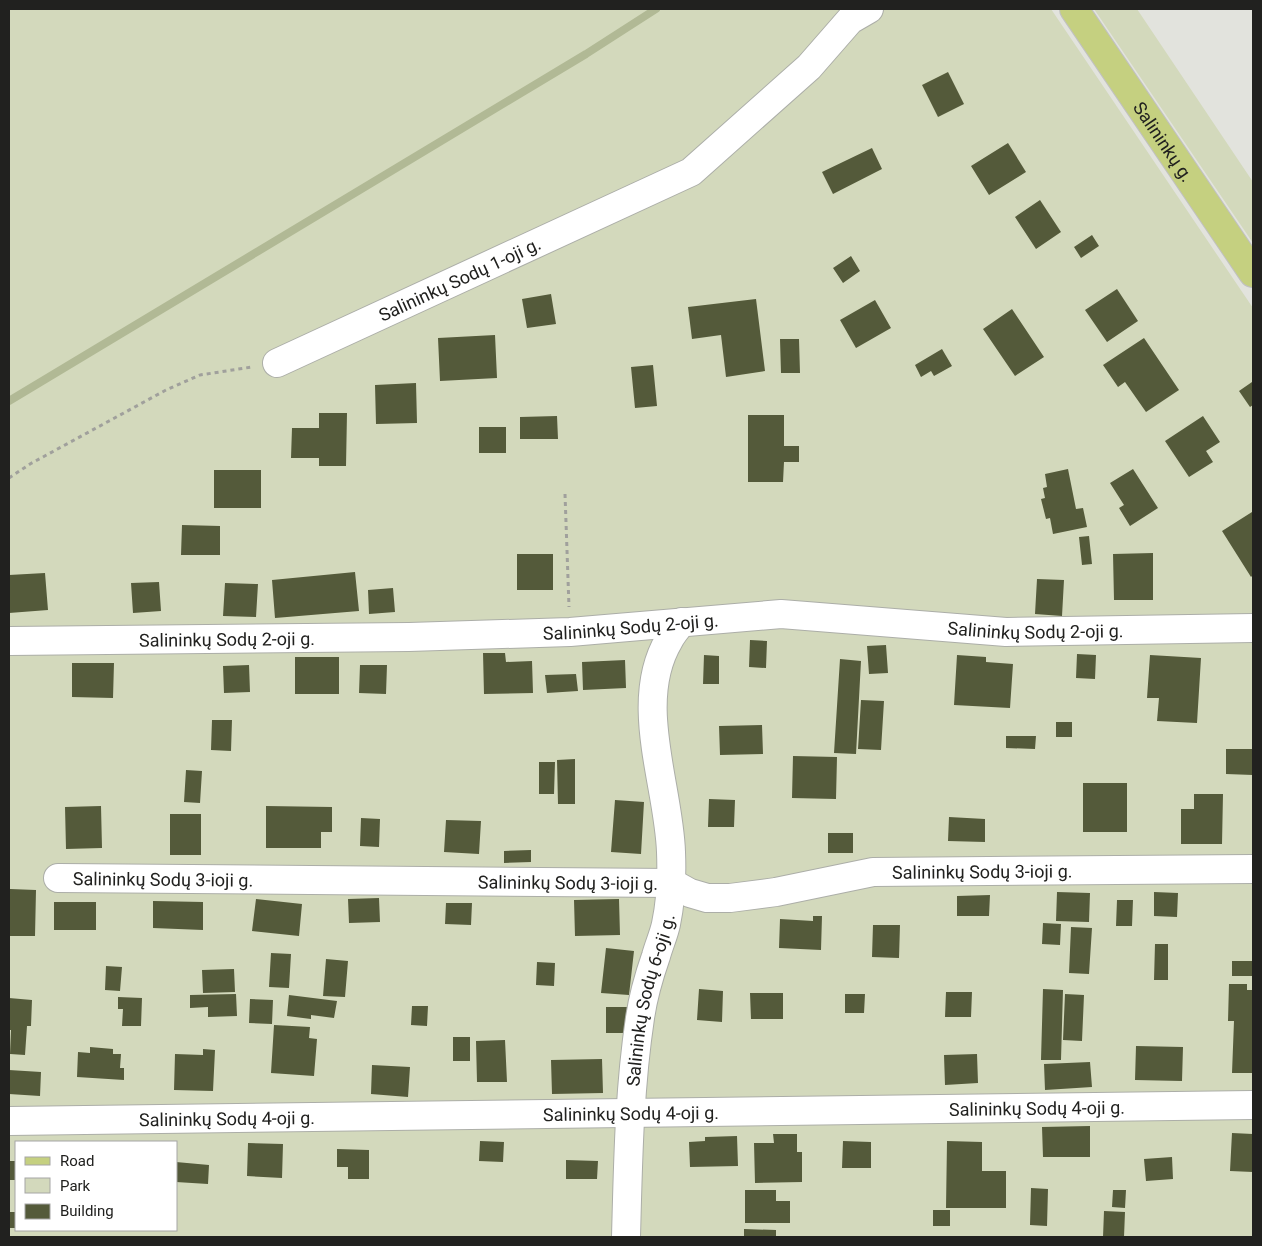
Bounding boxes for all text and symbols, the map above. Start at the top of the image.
street label: Salininkų g. [1129,97,1198,185]
street label: Salininkų Sodų 1-oji g. [375,232,544,325]
street label: Salininkų Sodų 2-oji g. [543,609,719,643]
street label: Salininkų Sodų 2-oji g. [947,617,1124,643]
street label: Salininkų Sodų 2-oji g. [139,627,315,650]
street label: Salininkų Sodų 3-ioji g. [892,860,1073,882]
street label: Salininkų Sodų 3-ioji g. [73,868,253,890]
street label: Salininkų Sodų 3-ioji g. [478,871,658,893]
street label: Salininkų Sodų 6-oji g. [622,913,678,1087]
street label: Salininkų Sodų 4-oji g. [949,1096,1125,1119]
street label: Salininkų Sodų 4-oji g. [543,1101,719,1125]
street label: Salininkų Sodų 4-oji g. [139,1107,315,1130]
legend [15,1141,178,1231]
text: Road [60,1152,94,1170]
text: Park [60,1177,91,1195]
text: Building [60,1202,114,1220]

